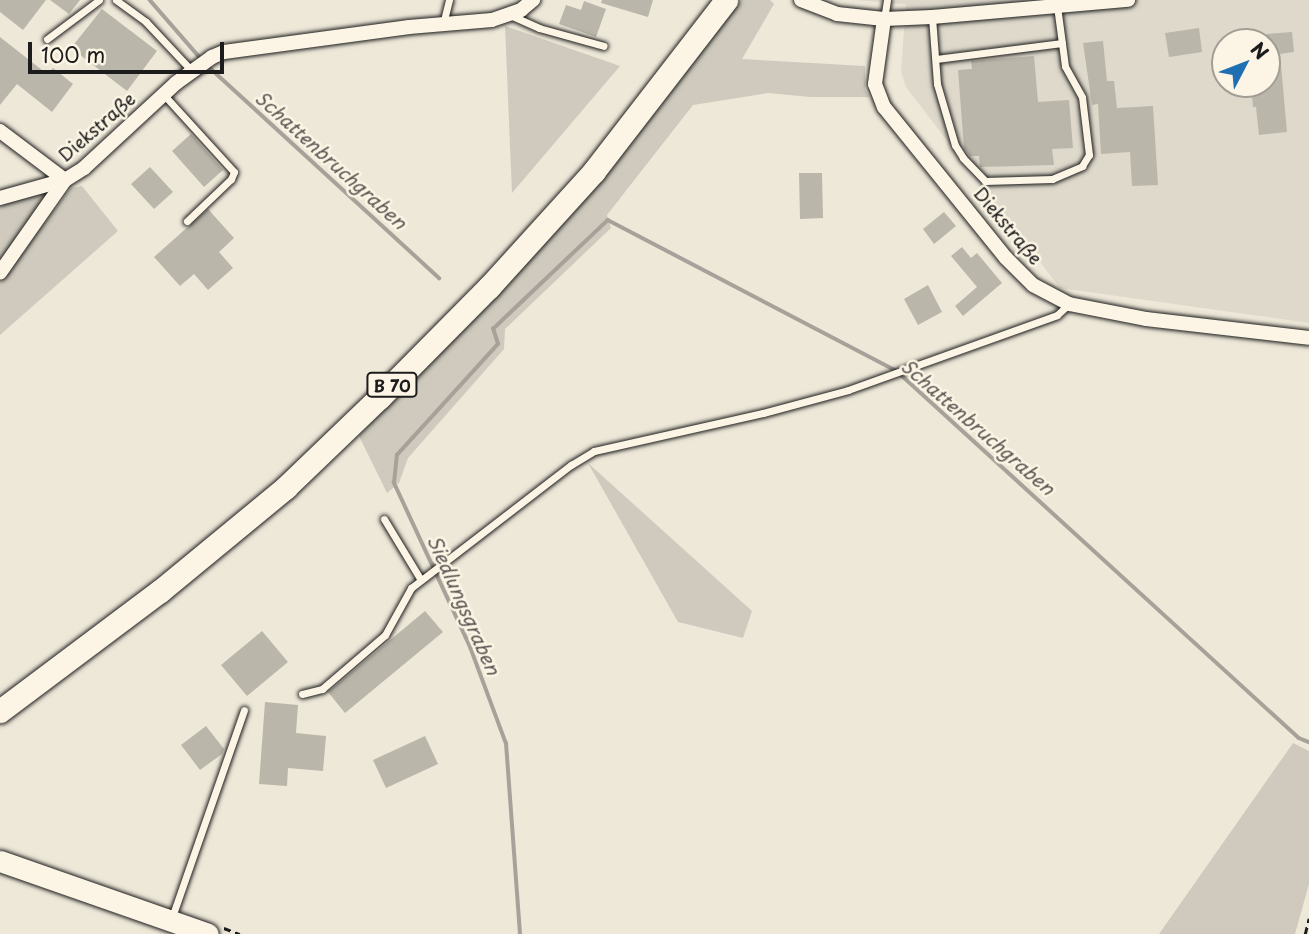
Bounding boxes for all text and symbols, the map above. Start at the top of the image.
scale bar [32,28,228,72]
north arrow [1211,28,1281,98]
text: N [1245,35,1276,65]
text: 100 m [41,38,105,70]
water label: Schattenbruchgraben [251,86,411,234]
street label: Diekstraße [54,88,140,166]
street label: Diekstraße [969,183,1047,269]
water label: Schattenbruchgraben [897,354,1059,500]
road number: B 70 [366,372,418,398]
water label: Siedlungsgraben [423,532,505,678]

